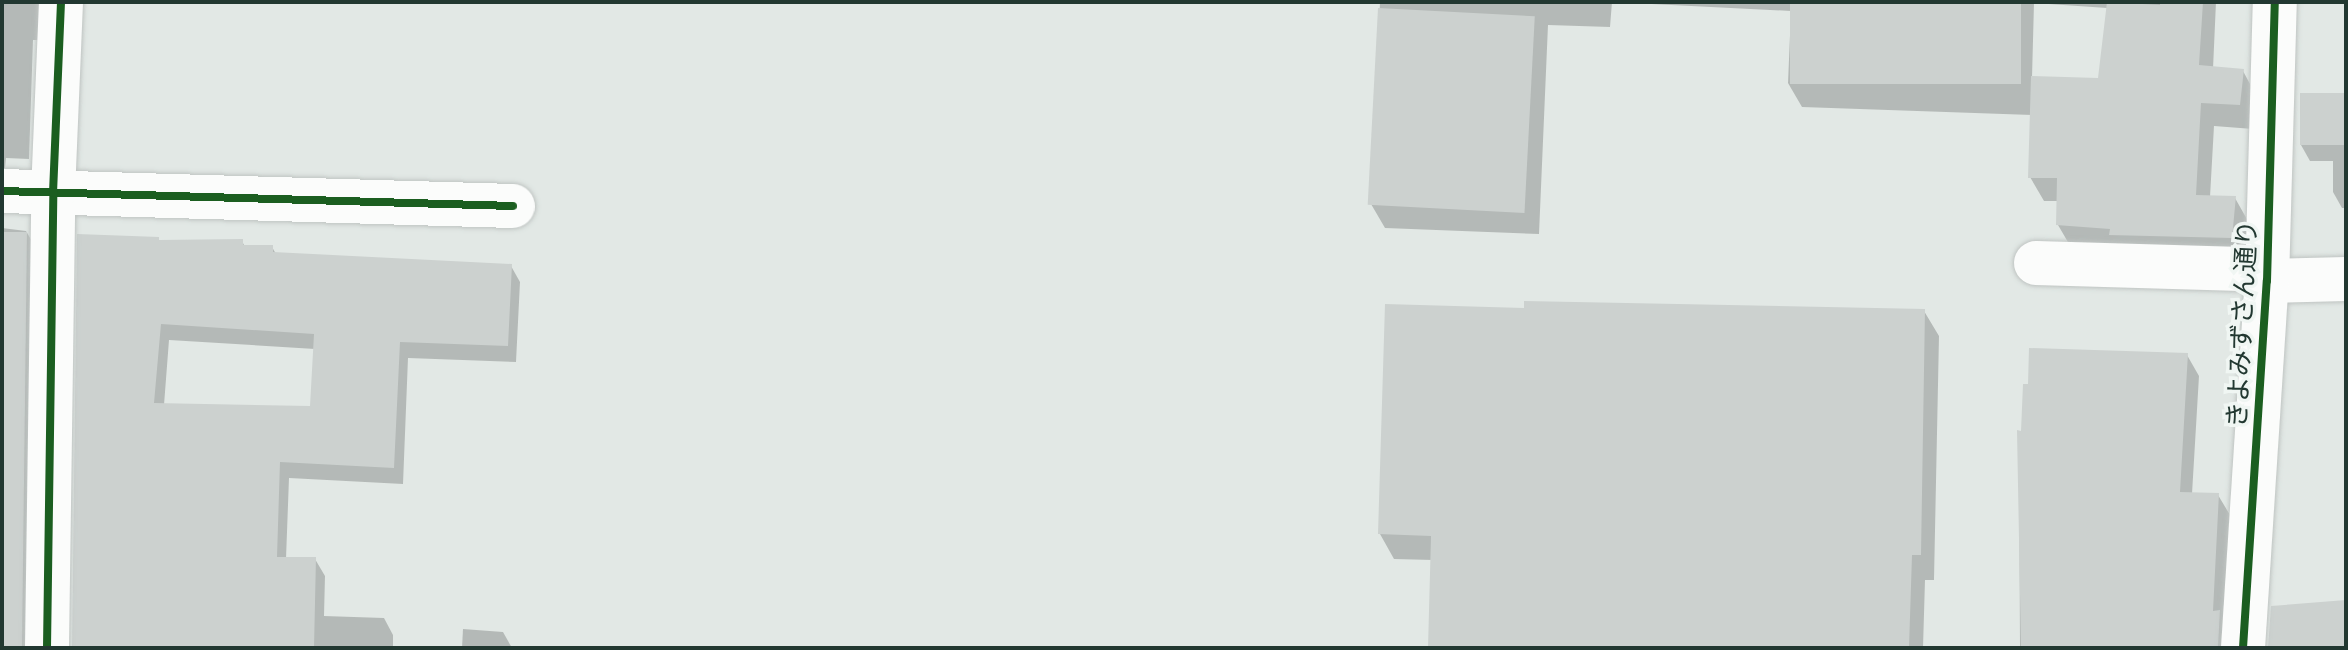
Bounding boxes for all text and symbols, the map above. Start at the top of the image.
street label: きよみずさん通り [2221,219,2263,429]

